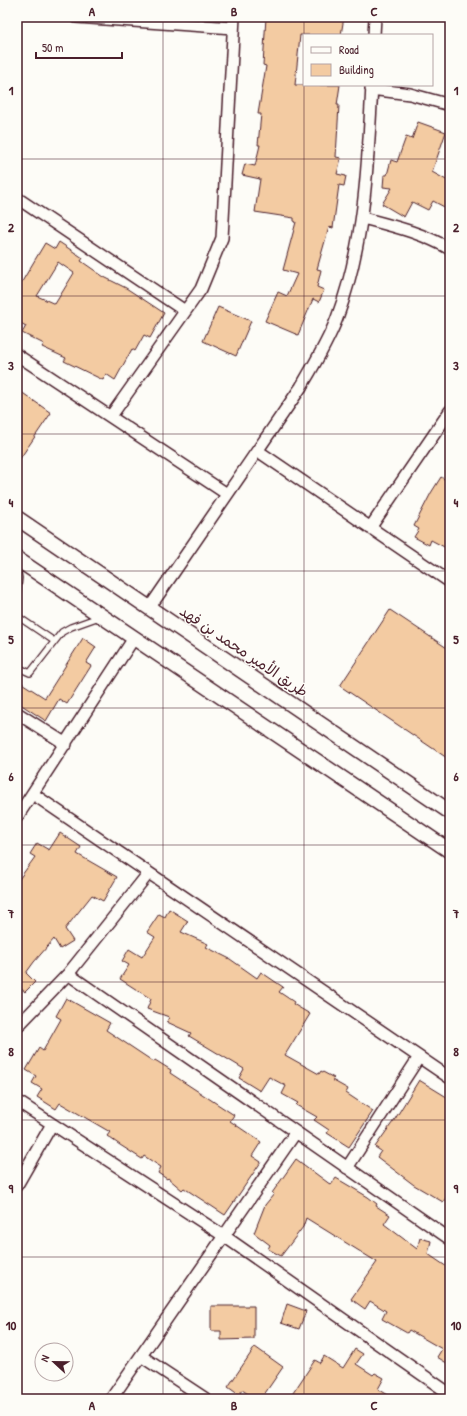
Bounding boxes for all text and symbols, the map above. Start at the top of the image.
text: A [89,2,96,20]
text: B [231,2,238,20]
text: C [370,2,378,20]
scale bar [36,34,122,60]
legend [303,34,433,86]
text: 50 m [42,39,63,56]
text: Road [339,41,359,58]
text: Building [339,61,374,78]
text: 1 [9,81,14,99]
text: 1 [454,81,459,99]
text: 2 [8,218,15,236]
text: 2 [453,218,460,236]
text: 3 [8,356,14,374]
text: 3 [453,356,459,374]
text: 4 [9,493,14,511]
text: 4 [454,493,459,511]
street label: طريق الأمير محمد بن فهد [176,600,312,702]
text: 5 [8,630,14,648]
text: 5 [453,630,459,648]
text: 6 [8,767,14,785]
text: 6 [453,767,459,785]
text: 7 [7,904,15,922]
text: 7 [452,904,460,922]
text: 8 [8,1042,14,1060]
text: 8 [453,1042,459,1060]
text: 9 [9,1179,14,1197]
text: 9 [454,1179,459,1197]
text: 10 [6,1316,16,1334]
text: 10 [451,1316,461,1334]
north arrow [34,1342,74,1382]
text: N [37,1353,52,1364]
text: A [89,1396,96,1414]
text: B [231,1396,238,1414]
text: C [370,1396,378,1414]

